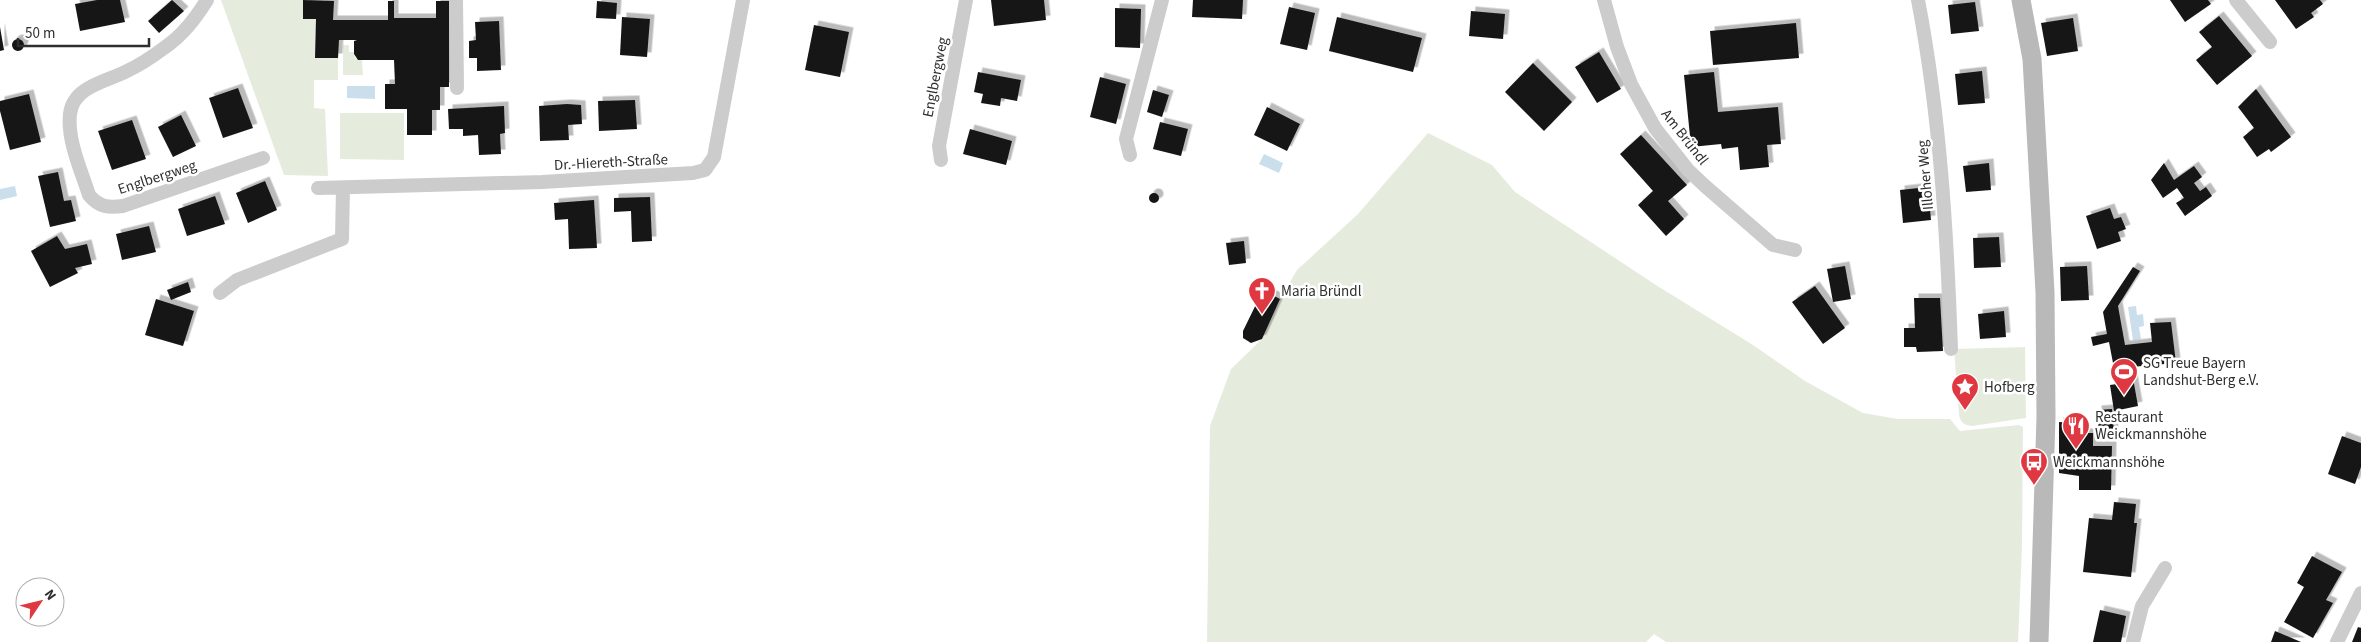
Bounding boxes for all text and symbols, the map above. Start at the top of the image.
scale bar [18,15,149,47]
text: 50 m [25,23,55,44]
street label: Englbergweg [917,35,954,119]
street label: Am Bründl [1656,105,1713,170]
street label: Illoher Weg [1912,139,1939,211]
street label: Dr.-Hiereth-Straße [554,149,669,176]
street label: Englbergweg [115,155,200,200]
church icon: Maria Bründl [1247,276,1277,315]
place label: Maria Bründl [1281,281,1362,302]
place label: SG Treue Bayern Landshut-Berg e.V. [2143,353,2259,391]
sports icon: SG Treue Bayern Landshut-Berg e.V. [2109,357,2139,396]
place icon: Hofberg [1950,372,1980,411]
place label: Hofberg [1984,377,2035,398]
place label: Restaurant Weickmannshöhe [2095,407,2207,445]
restaurant icon: Restaurant Weickmannshöhe [2061,411,2091,450]
bus stop icon: Weickmannshöhe [2019,447,2049,486]
place label: Weickmannshöhe [2053,452,2165,473]
north arrow [15,577,65,627]
text: N [39,586,61,605]

